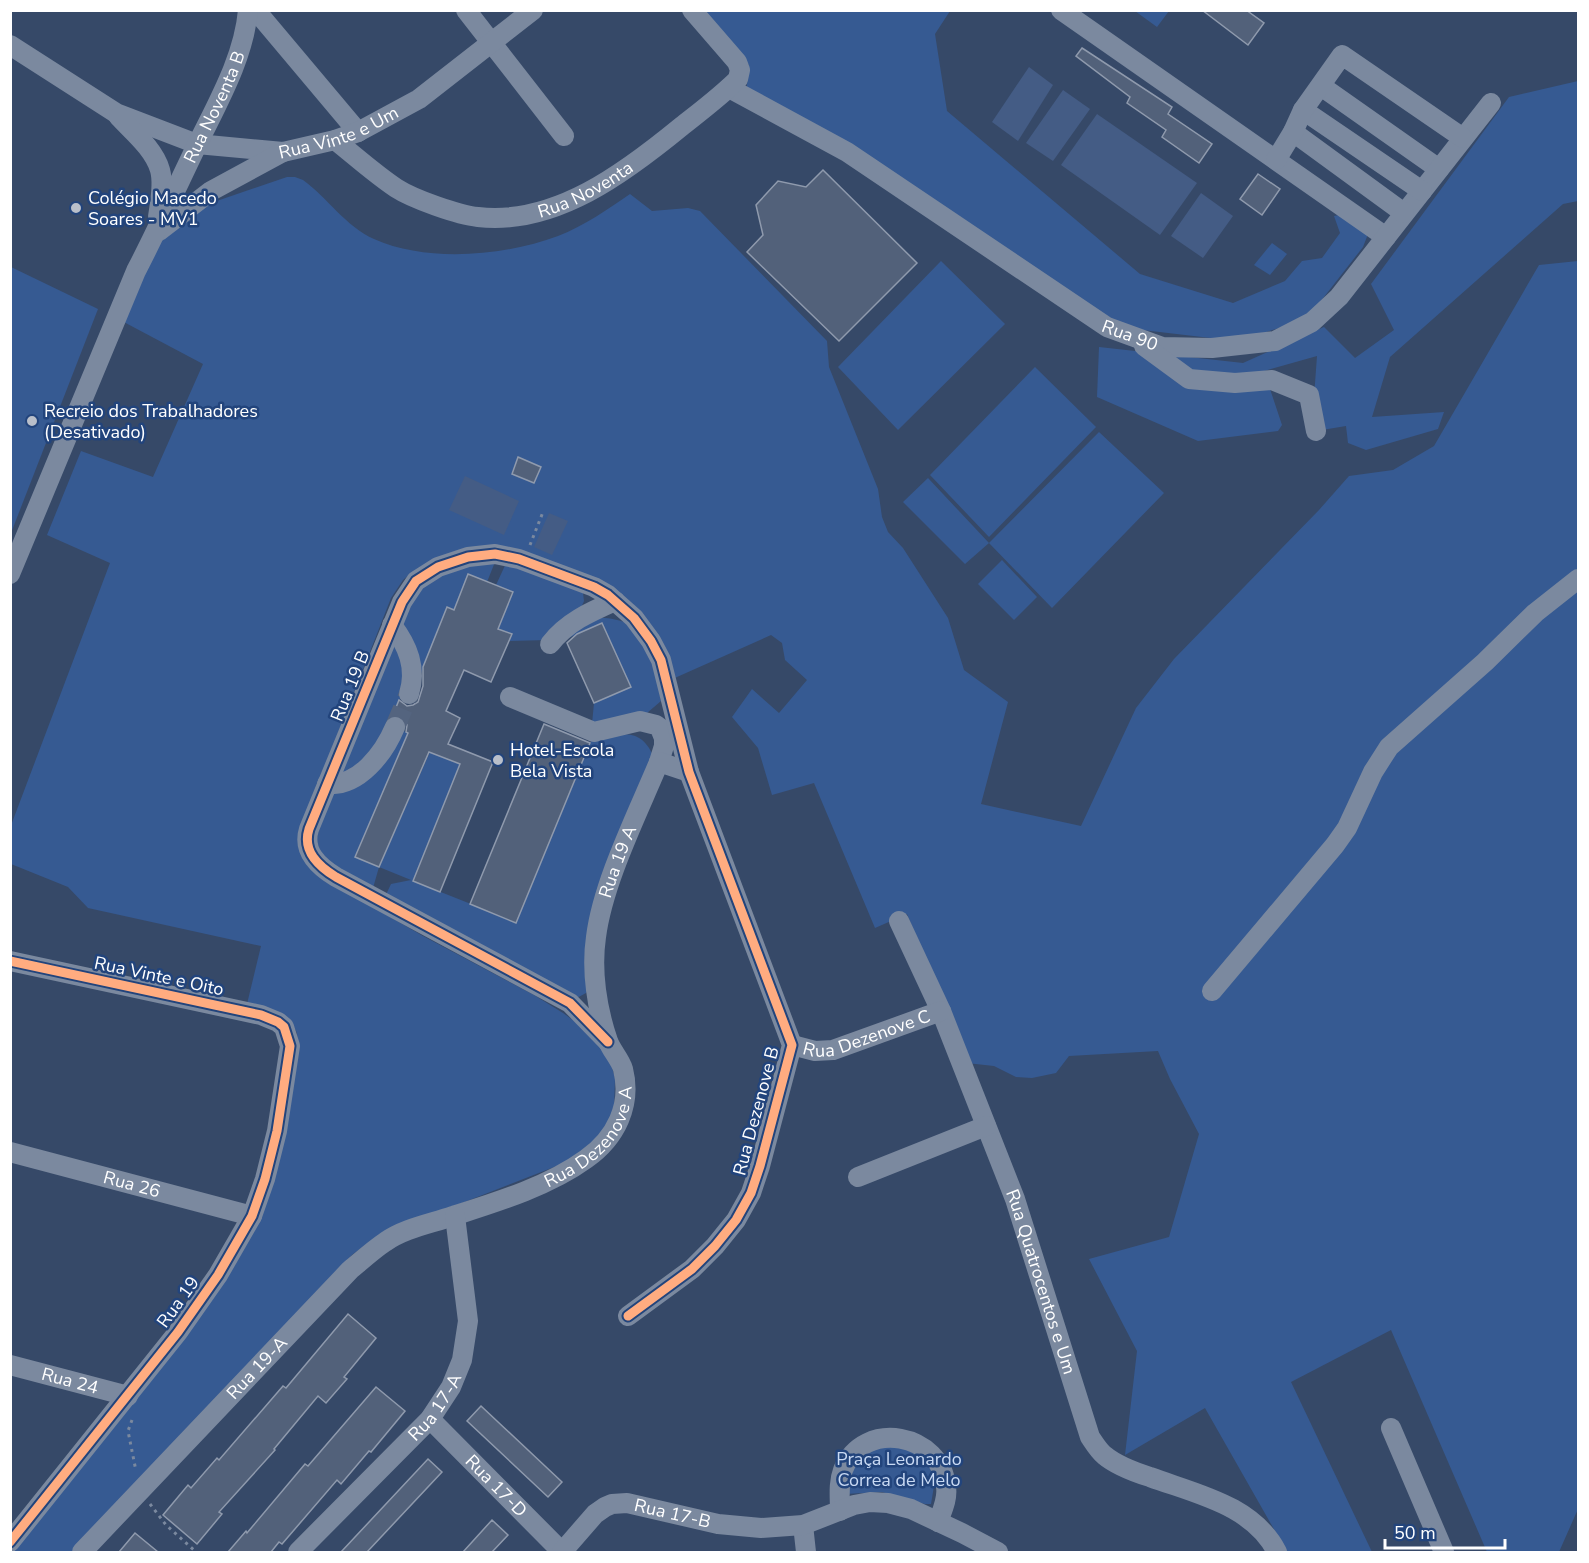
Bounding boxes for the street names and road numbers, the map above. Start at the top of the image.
street label: Rua Noventa B [178,48,251,167]
street label: Rua Vinte e Um [276,100,403,165]
street label: Rua Noventa [535,156,638,224]
street label: Rua 90 [1099,314,1161,357]
street label: Rua 19 B [325,647,375,725]
street label: Rua 19 A [593,822,642,901]
street label: Rua Vinte e Oito [92,951,226,1001]
street label: Rua Dezenove C [800,1004,933,1063]
street label: Rua Dezenove B [727,1044,785,1178]
street label: Rua Dezenove A [540,1085,638,1193]
street label: Rua 26 [101,1165,163,1203]
street label: Rua Quatrocentos e Um [1000,1186,1081,1377]
street label: Rua 19 [151,1272,205,1332]
street label: Rua 19-A [221,1331,293,1405]
street label: Rua 24 [39,1362,101,1400]
street label: Rua 17-A [403,1370,467,1446]
street label: Rua 17-D [460,1449,533,1522]
street label: Rua 17-B [632,1493,713,1534]

